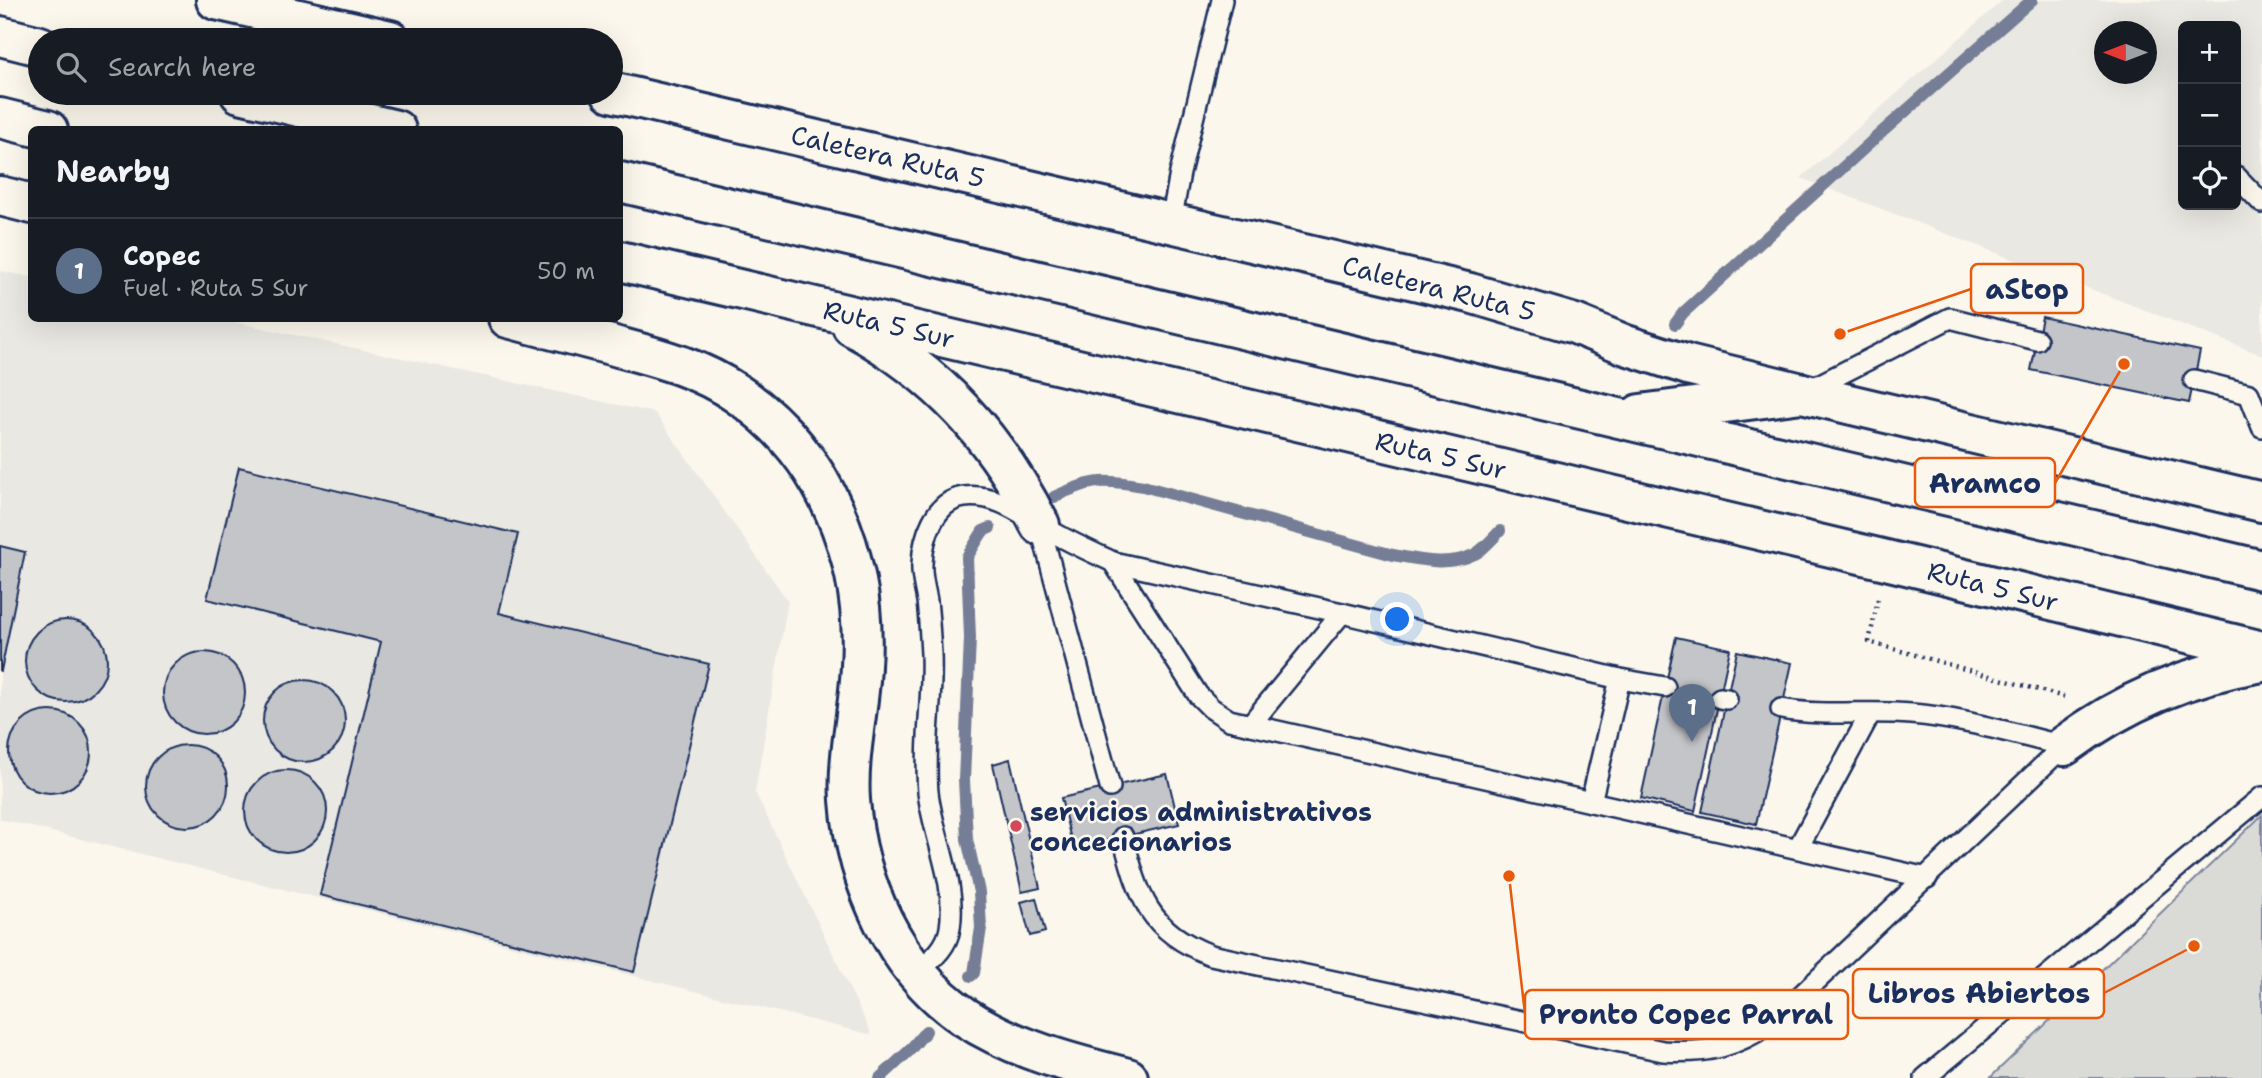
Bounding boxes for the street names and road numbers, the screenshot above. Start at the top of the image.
street label: Caletera Ruta 5 [788,117,988,195]
street label: Caletera Ruta 5 [1339,247,1539,329]
street label: Ruta 5 Sur [820,292,958,356]
street label: Ruta 5 Sur [1372,423,1510,487]
street label: Ruta 5 Sur [1924,553,2062,619]

